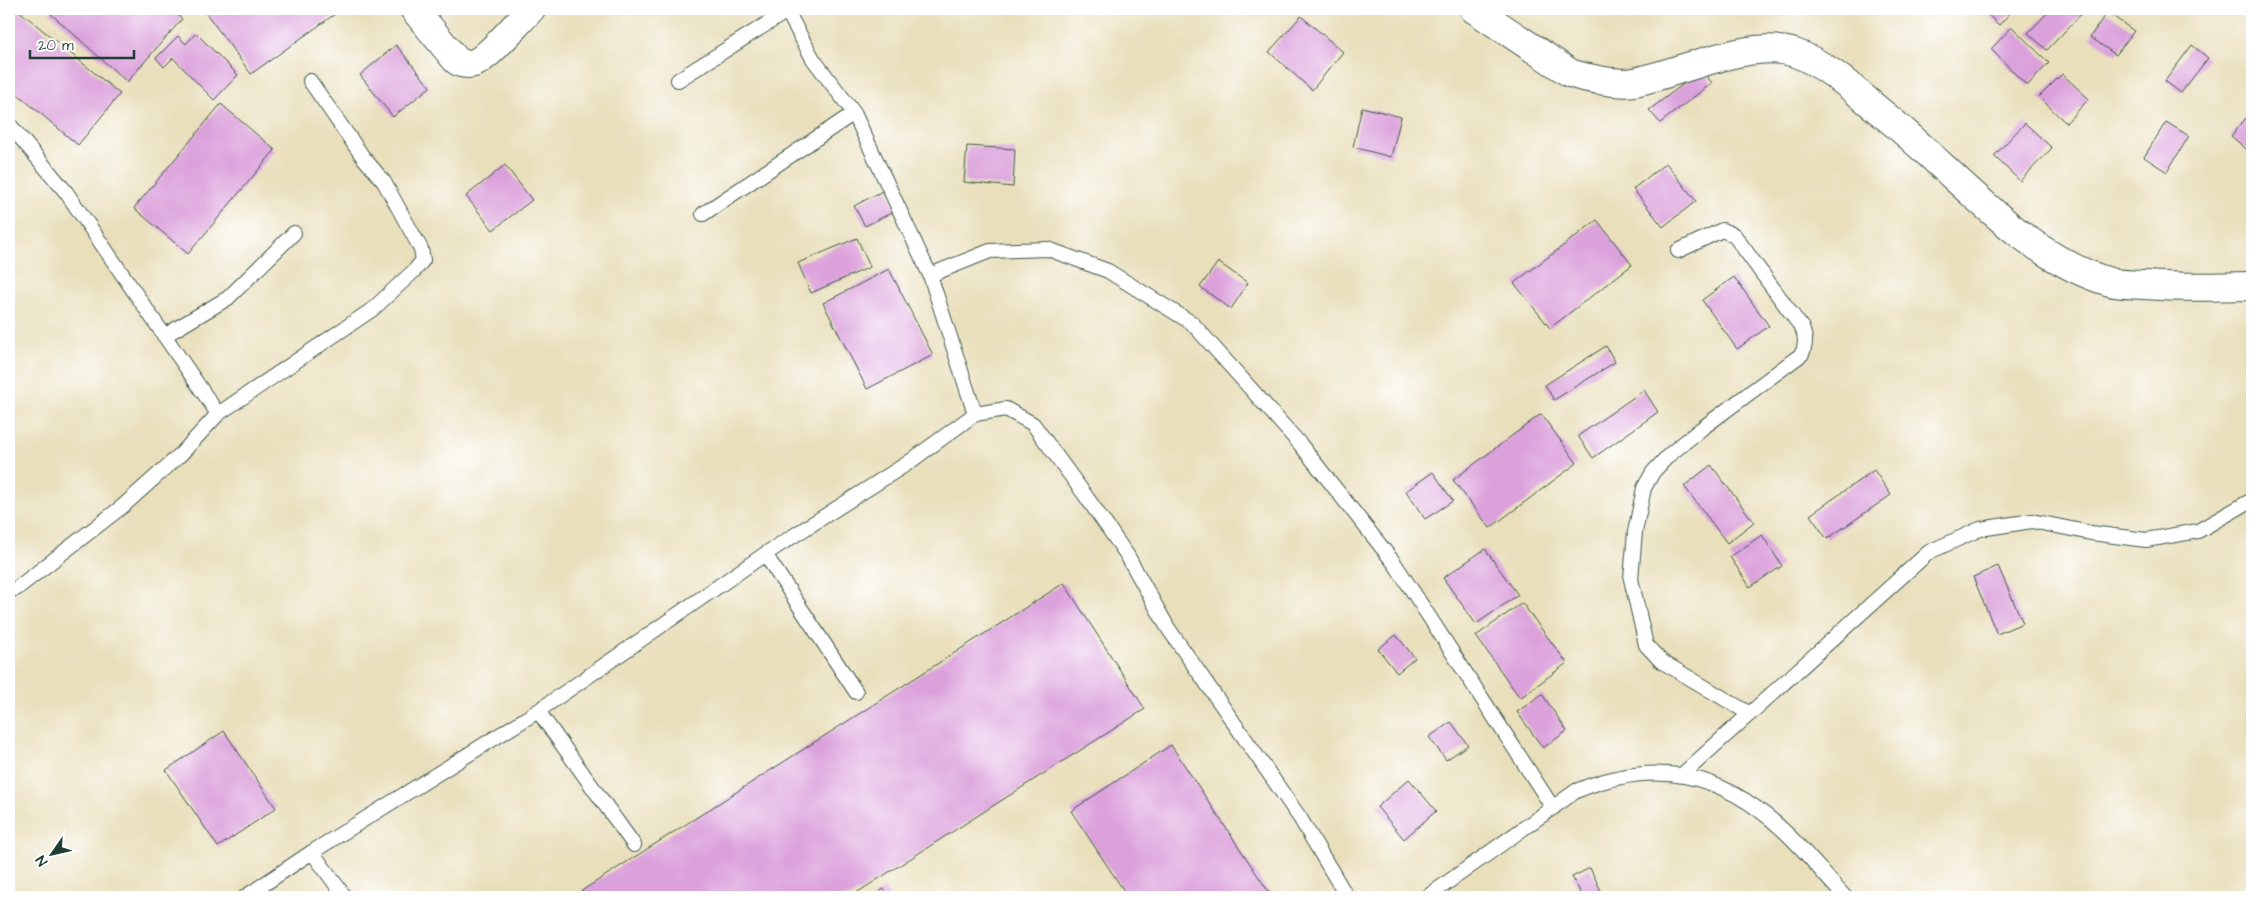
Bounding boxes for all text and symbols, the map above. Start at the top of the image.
scale bar [30,28,134,60]
text: 20 m [38,35,74,56]
north arrow [28,828,78,878]
text: N [31,851,53,870]

